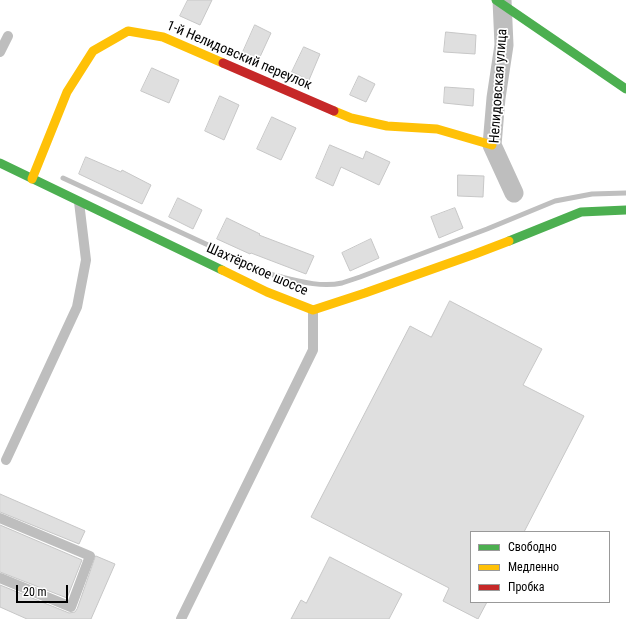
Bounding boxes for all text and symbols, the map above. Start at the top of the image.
street label: 1-й Нелидовский переулок [164,18,314,94]
street label: Нелидовская улица [487,28,511,144]
street label: Шахтёрское шоссе [204,240,310,300]
legend [470,531,610,603]
text: Свободно [508,540,557,554]
text: Медленно [508,560,559,574]
scale bar [18,577,70,603]
text: Пробка [508,580,545,594]
text: 20 m [23,585,47,599]

